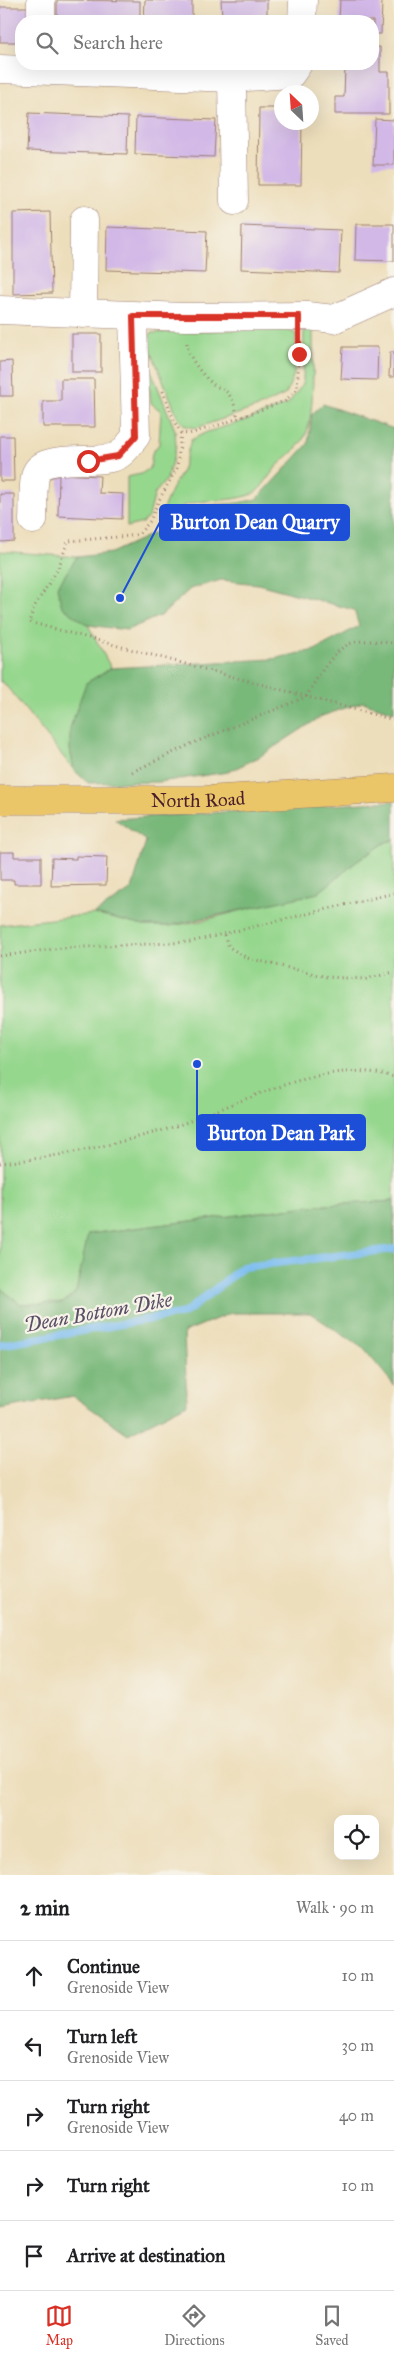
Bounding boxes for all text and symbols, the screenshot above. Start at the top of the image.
search box [15,15,379,70]
icon: search [33,29,61,57]
text: Search here [73,31,163,54]
north arrow [274,85,319,130]
route end [288,343,311,366]
route start [77,450,100,473]
callout: Burton Dean Quarry [160,505,349,540]
text: Burton Dean Quarry [170,510,341,535]
street label: North Road [151,786,246,812]
callout: Burton Dean Park [197,1115,365,1150]
text: Burton Dean Park [207,1121,356,1145]
water label: Dean Bottom Dike [22,1287,174,1337]
map controls [334,1815,379,1860]
button: locate [334,1815,379,1860]
text: 2 min [20,1895,70,1921]
text: Walk · 90 m [296,1898,374,1917]
text: Continue [67,1955,140,1978]
icon: ahead [20,1962,48,1990]
text: 10 m [342,1966,374,1985]
text: Grenoside View [67,1978,169,1997]
text: Turn left [67,2025,137,2048]
icon: left [20,2032,48,2060]
text: 30 m [341,2036,374,2055]
text: Grenoside View [67,2048,169,2067]
text: Turn right [67,2095,150,2118]
icon: right [20,2102,48,2130]
text: 40 m [339,2106,374,2125]
text: Grenoside View [67,2118,169,2137]
icon: right [20,2172,48,2200]
text: Turn right [67,2174,150,2197]
text: 10 m [342,2176,374,2195]
icon: arrive [20,2242,48,2270]
text: Arrive at destination [67,2244,225,2267]
tab: Map [45,2302,73,2349]
tab: Directions [164,2302,225,2349]
tab: Saved [315,2302,349,2349]

